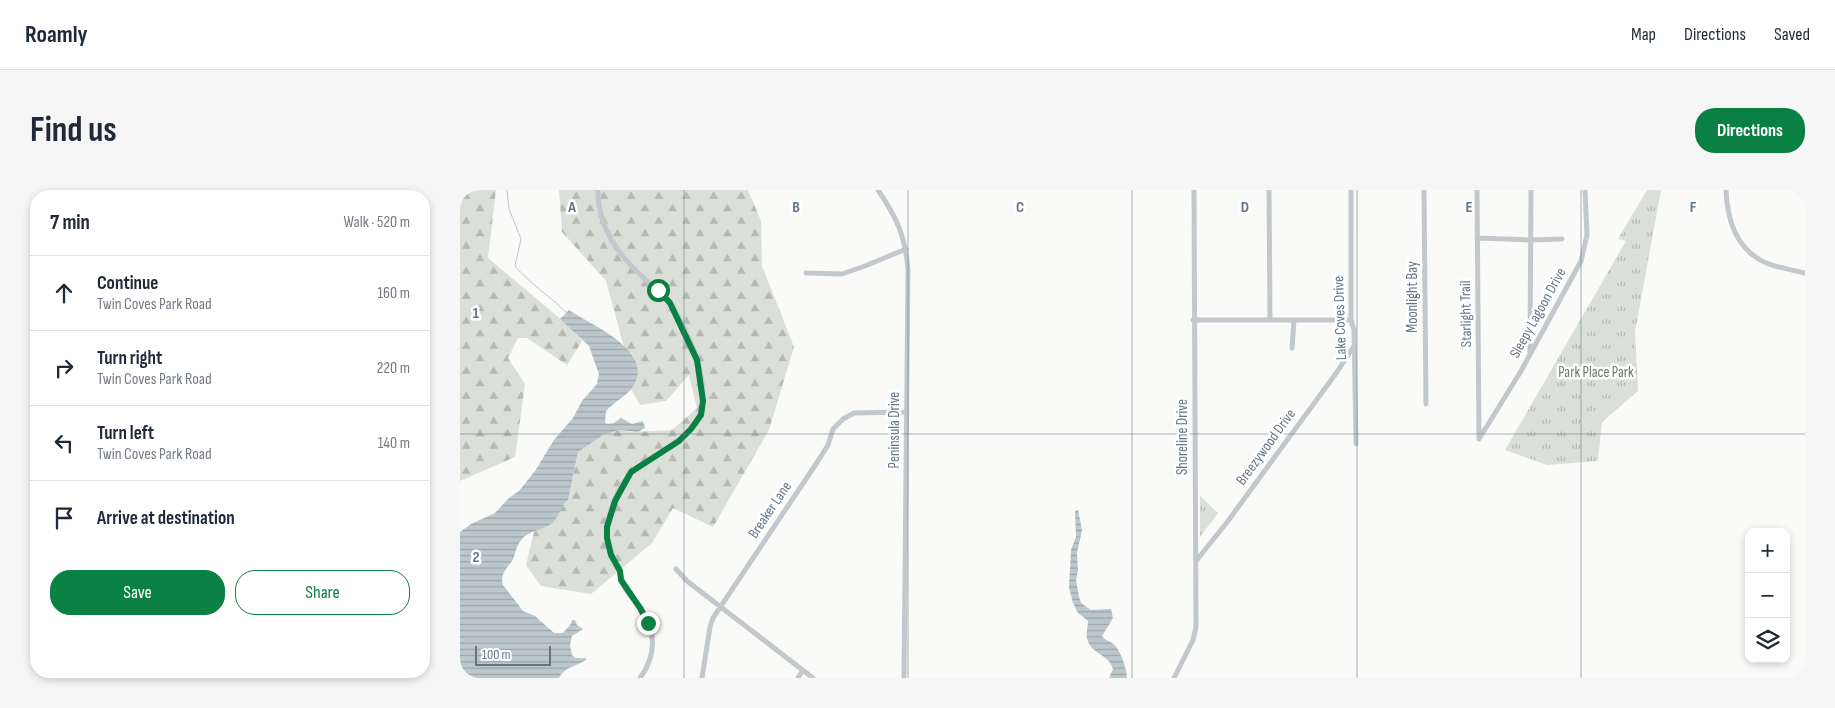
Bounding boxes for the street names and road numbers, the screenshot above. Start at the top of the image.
street label: Moonlight Bay [1403,261,1422,333]
street label: Sleepy Lagoon Drive [1505,265,1571,361]
street label: Lake Coves Drive [1329,276,1351,360]
street label: Starlight Trail [1456,280,1476,348]
street label: Peninsula Drive [885,392,904,468]
street label: Shoreline Drive [1173,399,1192,475]
street label: Breezywood Drive [1232,405,1300,489]
street label: Breaker Lane [744,478,796,542]

